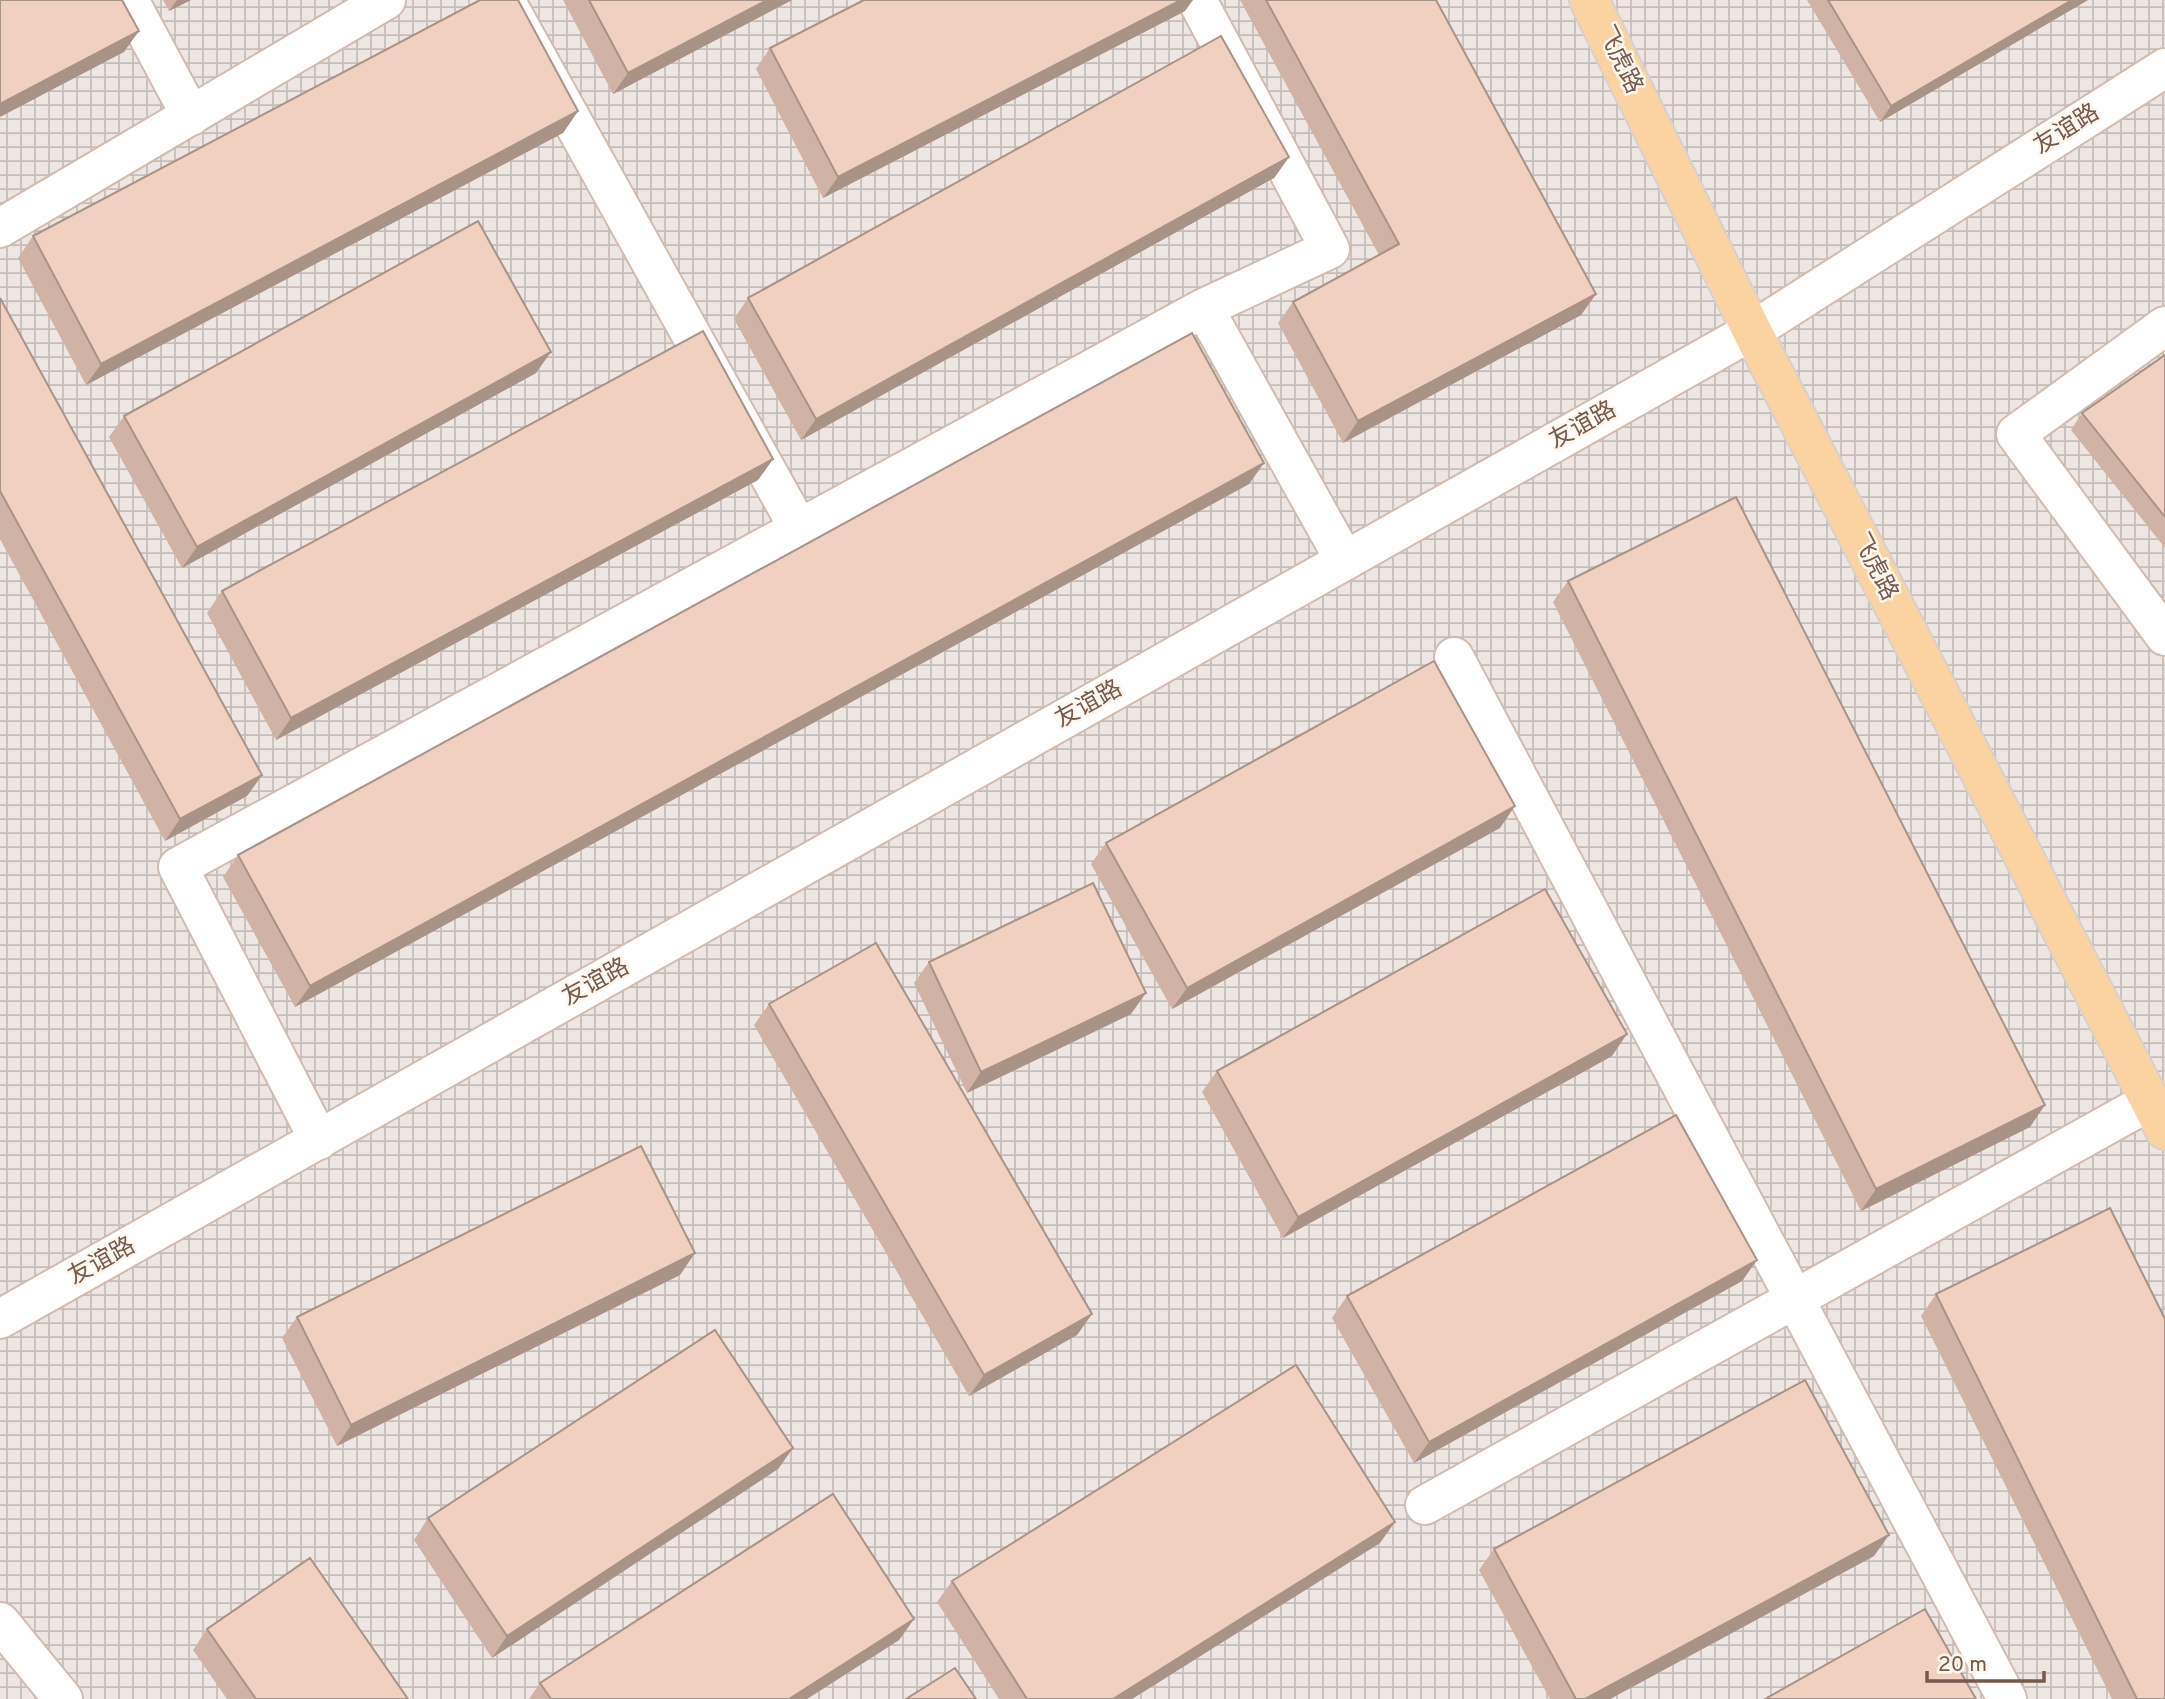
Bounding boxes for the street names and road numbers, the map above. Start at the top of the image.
street label: 飞虎路 [1590,21,1648,99]
street label: 友谊路 [2029,98,2105,162]
street label: 友谊路 [1544,395,1622,457]
street label: 飞虎路 [1844,528,1904,606]
street label: 友谊路 [1050,674,1128,736]
street label: 友谊路 [557,952,635,1014]
street label: 友谊路 [63,1231,141,1293]

